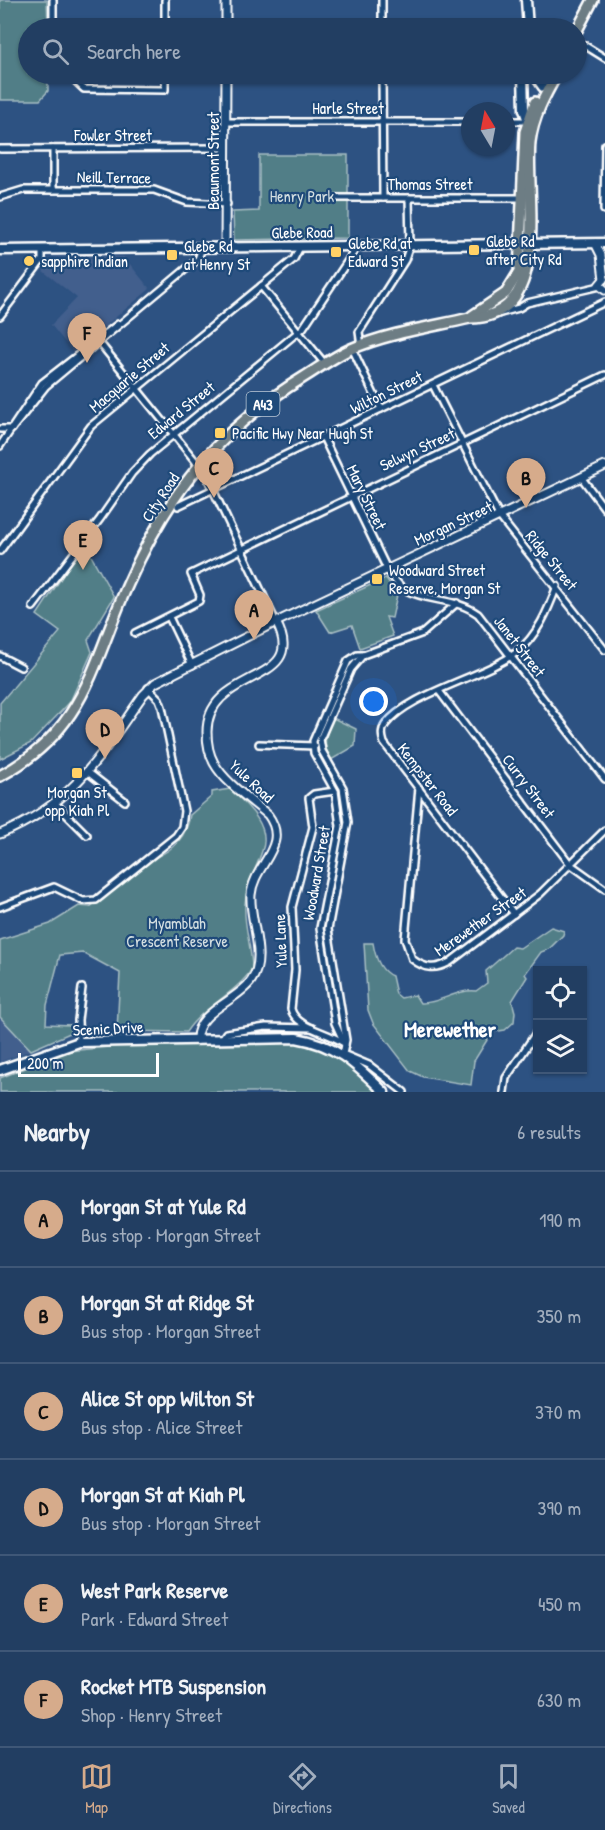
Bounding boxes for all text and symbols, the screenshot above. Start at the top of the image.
search box [18,18,587,84]
icon: search [39,35,72,68]
text: Search here [87,36,181,66]
street label: Harle Street [312,97,384,119]
north arrow [461,102,515,156]
street label: Beaumont Street [202,111,224,210]
street label: Fowler Street [73,124,152,146]
street label: Neill Terrace [77,165,152,189]
street label: Thomas Street [388,173,473,195]
park label: Henry Park [270,185,335,207]
street label: Glebe Road [271,220,333,244]
place label: Glebe Rd after City Rd [486,230,562,270]
place label: Glebe Rd at Edward St [348,232,412,272]
place label: Glebe Rd at Henry St [184,235,250,275]
marker: Glebe Rd after City Rd [467,243,481,257]
marker: Glebe Rd at Edward St [329,245,343,259]
marker: Glebe Rd at Henry St [165,248,179,262]
place label: sapphire Indian [41,250,128,272]
marker: sapphire Indian [22,254,36,268]
pin: F [68,314,106,363]
street label: Macquarie Street [84,336,174,417]
street label: Wilton Street [346,365,426,419]
street label: Edward Street [143,376,220,444]
road number: A43 [246,392,280,416]
place label: Pacific Hwy Near Hugh St [232,422,373,444]
street label: Selwyn Street [376,422,458,476]
marker: Pacific Hwy Near Hugh St [213,426,227,440]
pin: C [194,448,234,498]
pin: B [506,458,546,508]
street label: Mary Street [342,461,392,534]
street label: City Road [136,468,184,526]
street label: Morgan Street [410,495,496,551]
pin: E [64,520,103,570]
street label: Ridge Street [521,525,583,595]
place label: Woodward Street Reserve, Morgan St [389,559,501,599]
marker: Woodward Street Reserve, Morgan St [370,572,384,586]
pin: A [234,590,274,640]
street label: Janet Street [489,611,551,682]
your location [359,687,388,716]
pin: D [86,710,124,759]
street label: Kempster Road [393,738,463,820]
street label: Curry Street [498,749,561,823]
street label: Yule Road [225,755,279,807]
marker: Morgan St opp Kiah Pl [70,766,84,780]
place label: Morgan St opp Kiah Pl [45,781,110,821]
street label: Woodward Street [297,823,335,922]
street label: Merewether Street [430,881,531,961]
park label: Myamblah Crescent Reserve [126,912,228,952]
street label: Yule Lane [268,913,292,968]
map controls [533,966,587,1074]
button: locate [533,966,587,1020]
district label: Merewether [404,1014,497,1044]
street label: Scenic Drive [72,1015,145,1041]
button: layers [533,1020,587,1074]
scale bar [18,1050,159,1078]
text: 200 m [27,1052,63,1074]
text: Nearby [24,1114,90,1149]
text: 6 results [517,1118,581,1145]
text: Morgan St at Yule Rd [81,1191,246,1221]
text: A [39,1206,48,1233]
text: 190 m [539,1206,581,1233]
text: Bus stop · Morgan Street [81,1221,260,1248]
text: Morgan St at Ridge St [81,1287,254,1317]
text: B [38,1302,49,1329]
text: 350 m [536,1302,581,1329]
text: Bus stop · Morgan Street [81,1317,260,1344]
text: Alice St opp Wilton St [81,1383,254,1413]
text: C [38,1398,49,1425]
text: 370 m [535,1398,581,1425]
text: Bus stop · Alice Street [81,1413,242,1440]
text: Morgan St at Kiah Pl [81,1479,245,1509]
text: D [39,1494,48,1521]
text: 390 m [538,1494,581,1521]
text: Bus stop · Morgan Street [81,1509,260,1536]
text: West Park Reserve [81,1575,228,1605]
text: E [39,1590,48,1617]
text: 450 m [538,1590,581,1617]
text: Park · Edward Street [81,1605,228,1632]
text: Rocket MTB Suspension [81,1671,266,1701]
text: F [40,1686,47,1713]
text: 630 m [537,1686,581,1713]
text: Shop · Henry Street [81,1701,222,1728]
tab: Map [80,1760,113,1818]
tab: Directions [273,1760,332,1818]
tab: Saved [492,1760,525,1818]

